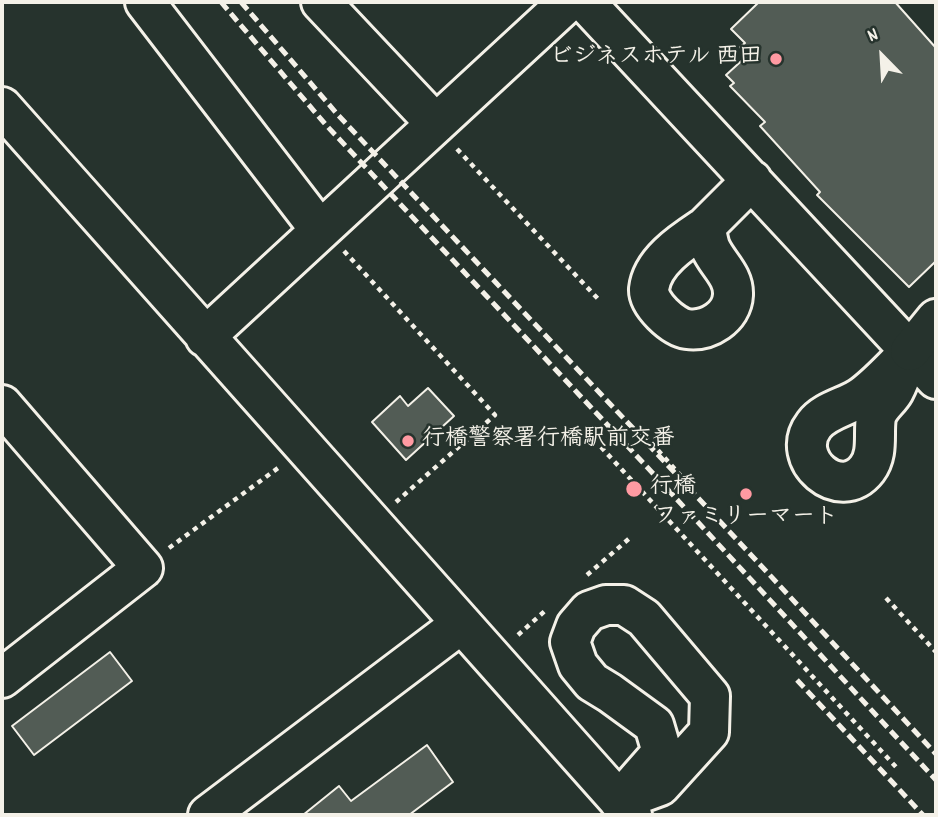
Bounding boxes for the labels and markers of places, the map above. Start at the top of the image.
place label: ビジネスホテル 西田 [550,45,762,73]
marker: ビジネスホテル 西田 [768,51,784,67]
place label: 行橋警察署行橋駅前交番 [422,427,675,455]
marker: 行橋警察署行橋駅前交番 [400,433,416,449]
place label: 行橋 [650,475,696,503]
marker: 行橋 [624,479,644,499]
marker: ファミリーマート [738,486,754,502]
place label: ファミリーマート [654,505,838,533]

